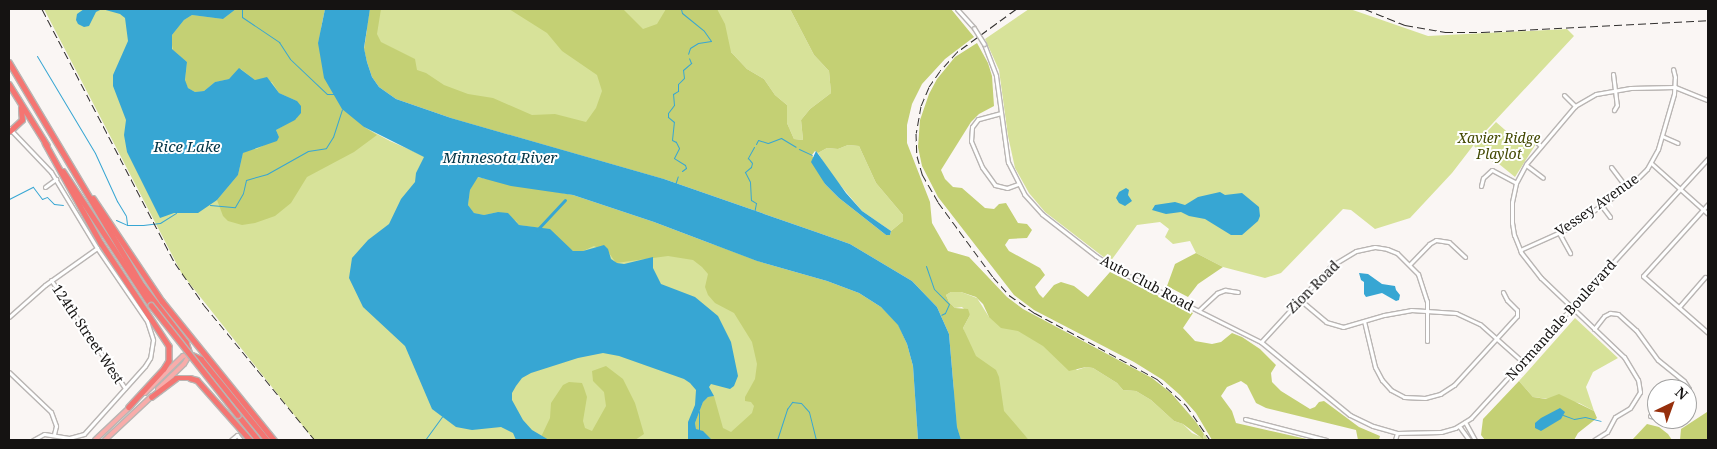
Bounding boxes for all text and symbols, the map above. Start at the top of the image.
park label: Xavier Ridge Playlot [1458,130,1540,162]
water label: Rice Lake [154,138,220,156]
water label: Minnesota River [443,149,557,167]
street label: Vessey Avenue [1552,170,1642,240]
street label: Auto Club Road [1098,251,1196,315]
street label: Normandale Boulevard [1502,256,1620,384]
street label: Zion Road [1283,257,1343,317]
street label: 124th Street West [49,281,127,387]
north arrow [1647,379,1697,429]
text: N [1671,382,1692,404]

